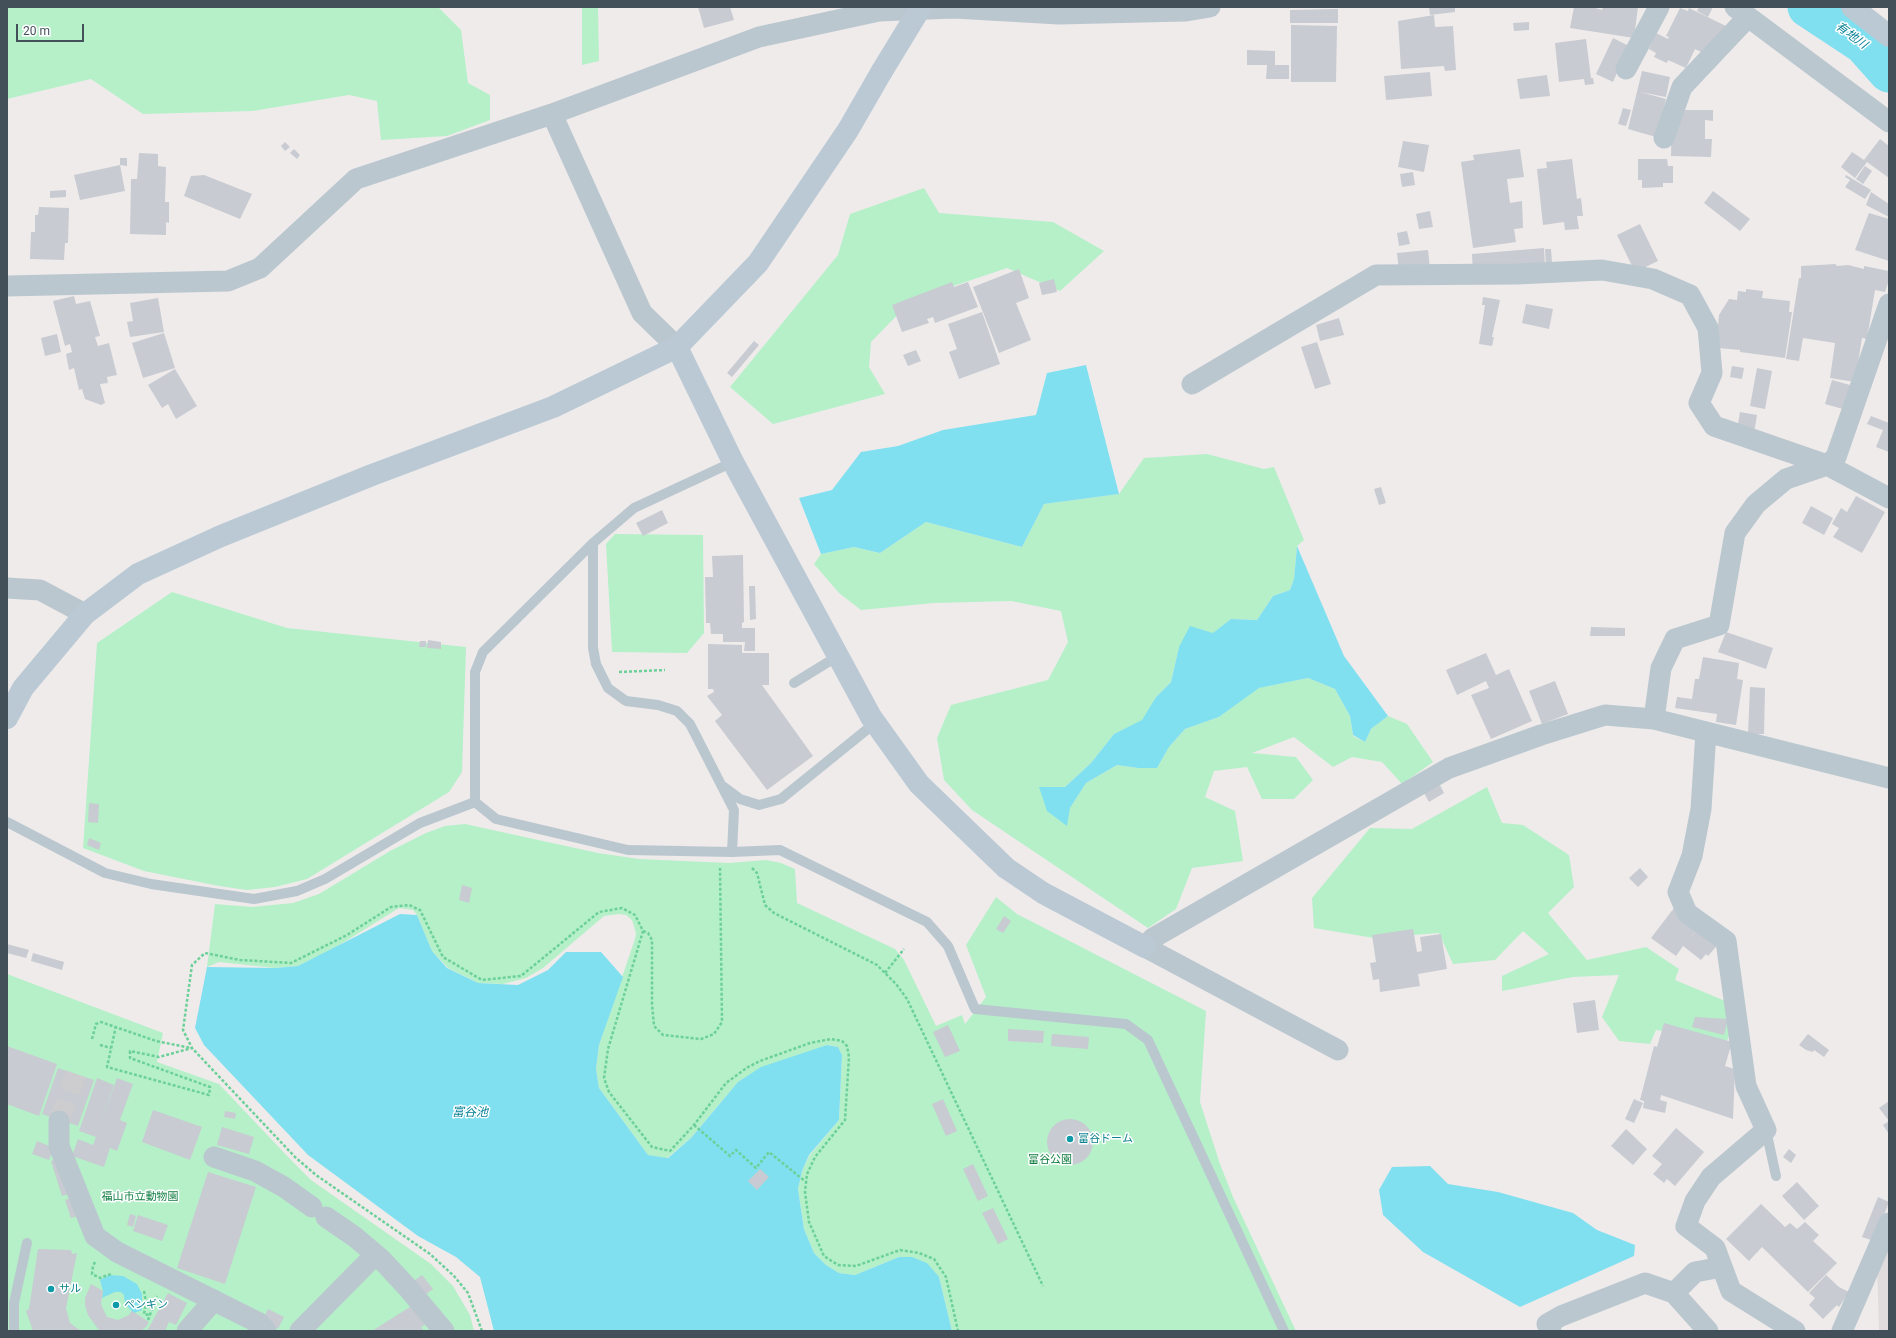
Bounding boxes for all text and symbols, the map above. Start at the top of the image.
scale bar [18,16,86,42]
water label: 有地川 [1832,20,1870,52]
text: 20 m [23,24,50,38]
water label: 富谷池 [452,1106,488,1120]
place label: 富谷ドーム [1078,1132,1133,1146]
marker: 富谷ドーム [1065,1134,1075,1144]
park label: 富谷公園 [1028,1153,1072,1167]
park label: 福山市立動物園 [102,1190,178,1204]
place label: サル [59,1282,81,1296]
marker: サル [46,1284,56,1294]
place label: ペンギン [124,1298,168,1312]
marker: ペンギン [111,1300,121,1310]

